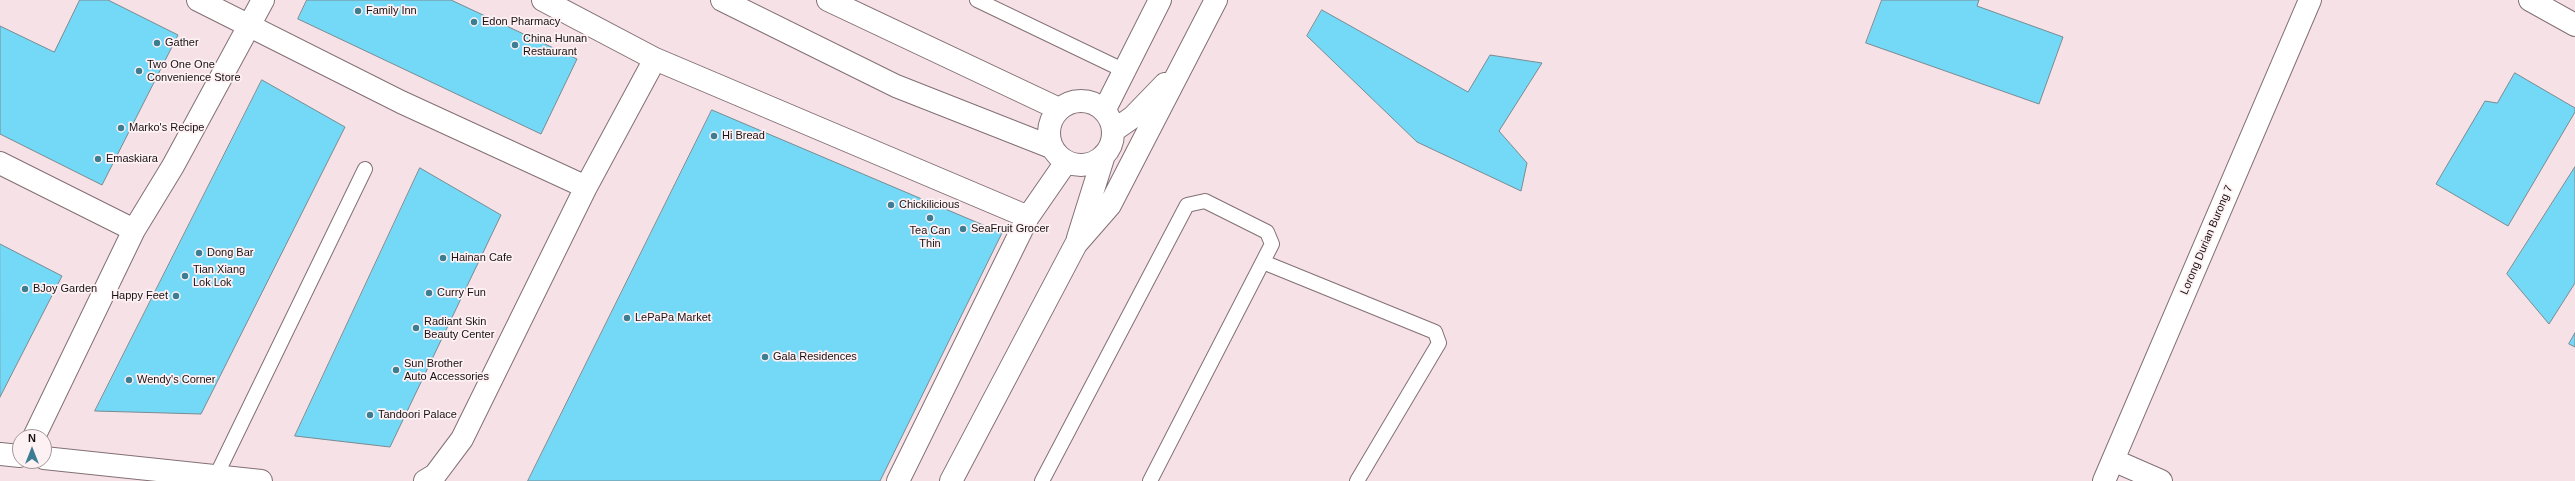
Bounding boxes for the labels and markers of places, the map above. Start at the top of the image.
place label: Family Inn [366,4,417,18]
marker: Family Inn [353,6,363,16]
place label: Edon Pharmacy [482,15,560,29]
marker: Edon Pharmacy [469,17,479,27]
place label: China Hunan Restaurant [523,32,587,58]
place label: Gather [165,36,199,50]
marker: Gather [152,38,162,48]
marker: China Hunan Restaurant [510,40,520,50]
place label: Two One One Convenience Store [147,58,241,84]
marker: Two One One Convenience Store [134,66,144,76]
place label: Marko's Recipe [129,121,204,135]
marker: Marko's Recipe [116,123,126,133]
place label: Hi Bread [722,129,765,143]
marker: Hi Bread [709,131,719,141]
place label: Emaskiara [106,152,158,166]
marker: Emaskiara [93,154,103,164]
place label: Chickilicious [899,198,960,212]
marker: Chickilicious [886,200,896,210]
marker: Tea Can Thin [925,213,935,223]
place label: SeaFruit Grocer [971,222,1049,236]
place label: Tea Can Thin [910,224,950,250]
marker: SeaFruit Grocer [958,224,968,234]
place label: Dong Bar [207,246,253,260]
marker: Dong Bar [194,248,204,258]
place label: Hainan Cafe [451,251,512,265]
marker: Hainan Cafe [438,253,448,263]
place label: Tian Xiang Lok Lok [193,263,245,289]
marker: Tian Xiang Lok Lok [180,271,190,281]
place label: BJoy Garden [33,282,97,296]
marker: BJoy Garden [20,284,30,294]
place label: Curry Fun [437,286,486,300]
marker: Curry Fun [424,288,434,298]
place label: Happy Feet [111,289,168,303]
marker: Happy Feet [171,291,181,301]
place label: LePaPa Market [635,311,711,325]
marker: LePaPa Market [622,313,632,323]
place label: Radiant Skin Beauty Center [424,315,494,341]
marker: Radiant Skin Beauty Center [411,323,421,333]
place label: Gala Residences [773,350,857,364]
marker: Gala Residences [760,352,770,362]
place label: Sun Brother Auto Accessories [404,357,489,383]
marker: Sun Brother Auto Accessories [391,365,401,375]
place label: Wendy's Corner [137,373,215,387]
marker: Wendy's Corner [124,375,134,385]
place label: Tandoori Palace [378,408,457,422]
marker: Tandoori Palace [365,410,375,420]

